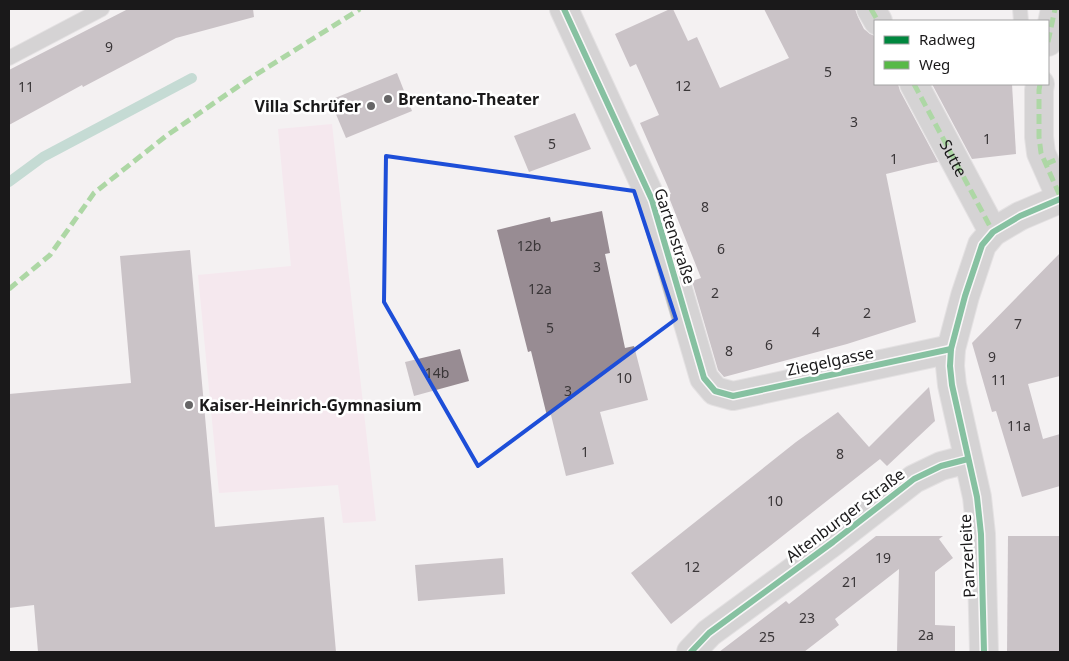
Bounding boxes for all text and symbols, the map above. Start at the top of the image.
legend [874,20,1049,85]
text: Radweg [919,29,975,49]
house number: 9 [105,37,113,56]
text: Weg [919,54,950,74]
house number: 5 [824,62,832,81]
house number: 12 [675,76,691,95]
house number: 11 [18,77,34,96]
place label: Brentano-Theater [398,88,539,110]
marker: Brentano-Theater [382,93,394,105]
place label: Villa Schrüfer [255,95,361,117]
marker: Villa Schrüfer [365,100,377,112]
house number: 3 [850,112,858,131]
house number: 1 [983,129,991,148]
house number: 5 [548,134,556,153]
street label: Sutte [935,136,973,181]
house number: 1 [890,149,898,168]
street label: Gartenstraße [649,185,701,287]
house number: 8 [701,197,709,216]
house number: 12b [517,236,541,255]
house number: 6 [717,239,725,258]
house number: 3 [593,257,601,276]
house number: 12a [528,279,552,298]
house number: 2 [711,283,719,302]
house number: 2 [863,303,871,322]
house number: 7 [1014,314,1022,333]
house number: 5 [546,318,554,337]
house number: 4 [812,322,820,341]
house number: 6 [765,335,773,354]
house number: 8 [725,341,733,360]
street label: Ziegelgasse [784,341,876,381]
house number: 9 [988,347,996,366]
house number: 14b [425,363,449,382]
house number: 10 [616,368,632,387]
house number: 11 [991,370,1007,389]
house number: 3 [564,381,572,400]
place label: Kaiser-Heinrich-Gymnasium [199,394,422,416]
marker: Kaiser-Heinrich-Gymnasium [183,399,195,411]
house number: 11a [1007,416,1031,435]
house number: 1 [581,442,589,461]
house number: 8 [836,444,844,463]
street label: Altenburger Straße [781,463,909,567]
house number: 10 [767,491,783,510]
street label: Panzerleite [954,514,980,598]
house number: 19 [875,548,891,567]
house number: 12 [684,557,700,576]
house number: 21 [842,572,858,591]
house number: 23 [799,608,815,627]
house number: 2a [918,625,934,644]
house number: 25 [759,627,775,646]

